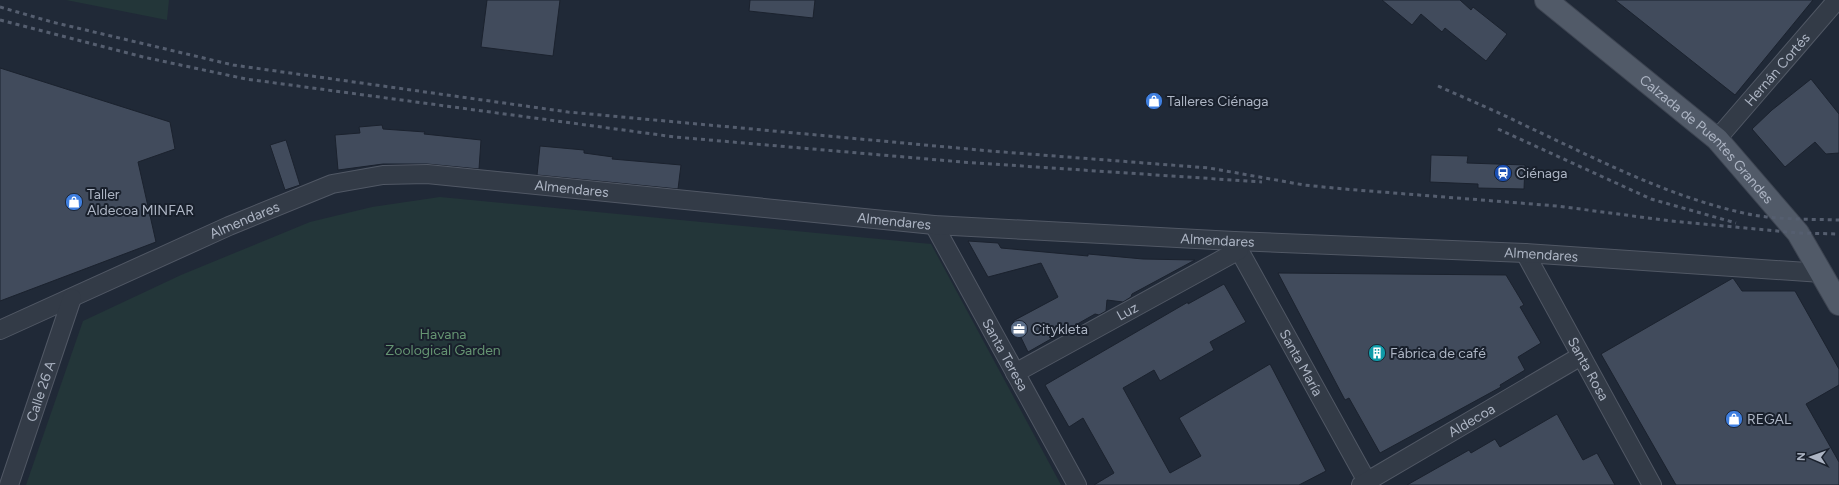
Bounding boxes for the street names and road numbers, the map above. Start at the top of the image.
street label: Hernán Cortés [1741,29,1814,110]
street label: Calzada de Puentes Grandes [1636,72,1777,207]
street label: Almendares [534,177,609,201]
street label: Almendares [207,198,282,243]
street label: Almendares [856,209,932,234]
street label: Almendares [1180,230,1255,251]
street label: Almendares [1504,244,1579,266]
street label: Luz [1114,299,1141,325]
street label: Santa Teresa [978,316,1032,394]
street label: Santa María [1276,327,1326,399]
street label: Santa Rosa [1564,334,1612,404]
street label: Calle 26 A [23,358,59,424]
street label: Aldecoa [1445,400,1498,441]

